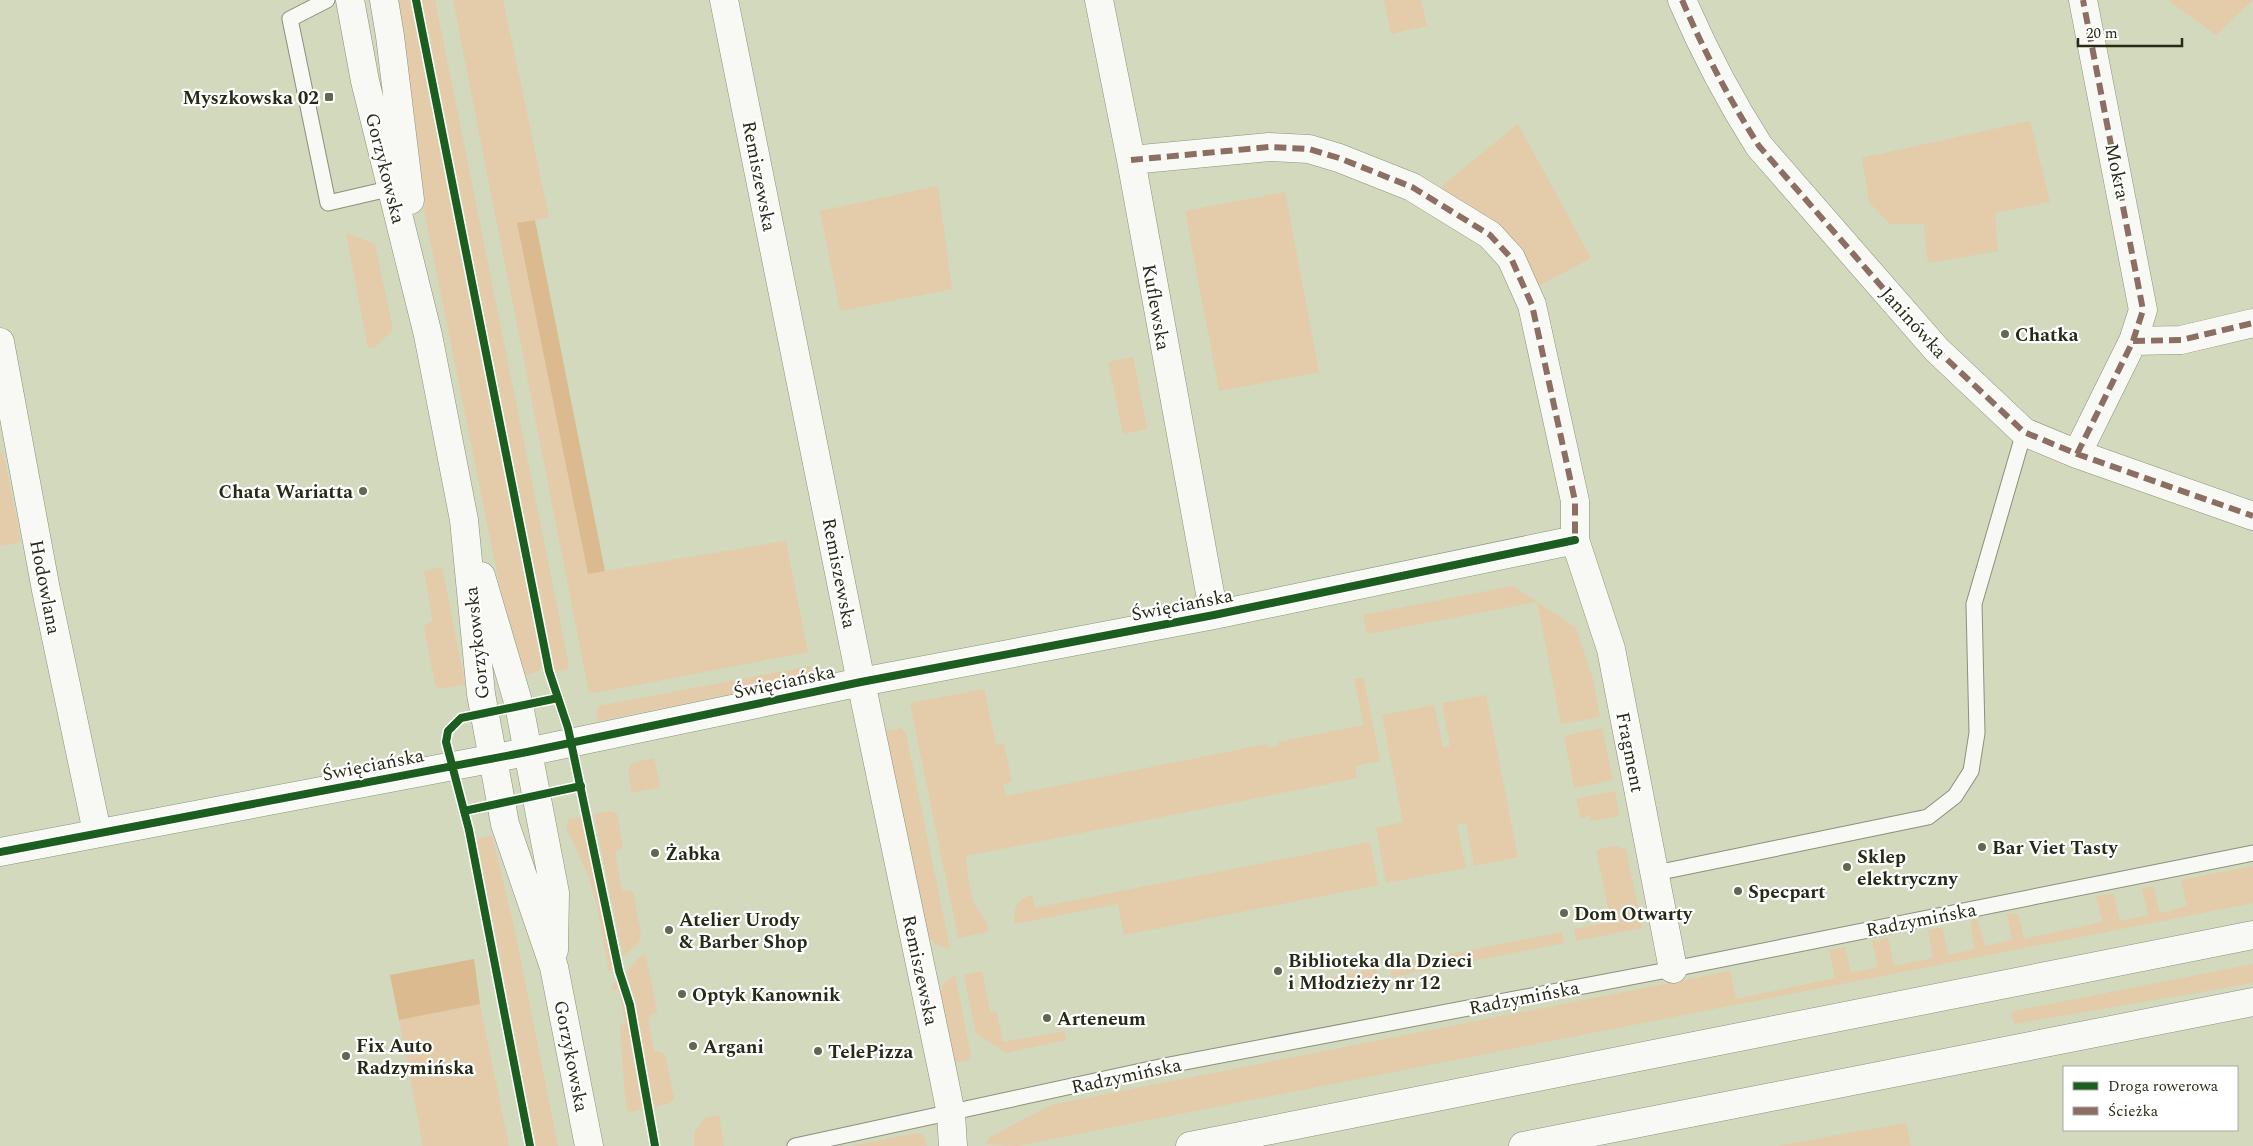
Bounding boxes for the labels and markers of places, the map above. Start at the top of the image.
place label: Myszkowska 02 [183,84,319,113]
marker: Myszkowska 02 [323,91,335,103]
place label: Chatka [2015,321,2079,350]
marker: Chatka [1999,328,2011,340]
place label: Chata Wariatta [219,478,353,507]
marker: Chata Wariatta [357,485,369,497]
place label: Bar Viet Tasty [1992,834,2118,863]
place label: Żabka [665,840,720,869]
marker: Bar Viet Tasty [1976,841,1988,853]
place label: Sklep elektryczny [1857,843,1958,894]
marker: Żabka [649,847,661,859]
marker: Sklep elektryczny [1841,861,1853,873]
place label: Specpart [1748,878,1826,907]
marker: Specpart [1732,885,1744,897]
place label: Dom Otwarty [1574,900,1693,929]
place label: Atelier Urody & Barber Shop [679,906,808,957]
marker: Dom Otwarty [1558,907,1570,919]
marker: Atelier Urody & Barber Shop [663,924,675,936]
place label: Biblioteka dla Dzieci i Młodzieży nr 12 [1288,947,1472,998]
marker: Biblioteka dla Dzieci i Młodzieży nr 12 [1272,965,1284,977]
place label: Optyk Kanownik [692,981,841,1010]
marker: Optyk Kanownik [676,988,688,1000]
place label: Arteneum [1057,1005,1146,1034]
marker: Arteneum [1041,1012,1053,1024]
place label: Fix Auto Radzymińska [356,1032,474,1083]
place label: Argani [703,1033,764,1062]
place label: TelePizza [828,1038,914,1067]
marker: Argani [687,1040,699,1052]
marker: TelePizza [812,1045,824,1057]
marker: Fix Auto Radzymińska [340,1050,352,1062]

